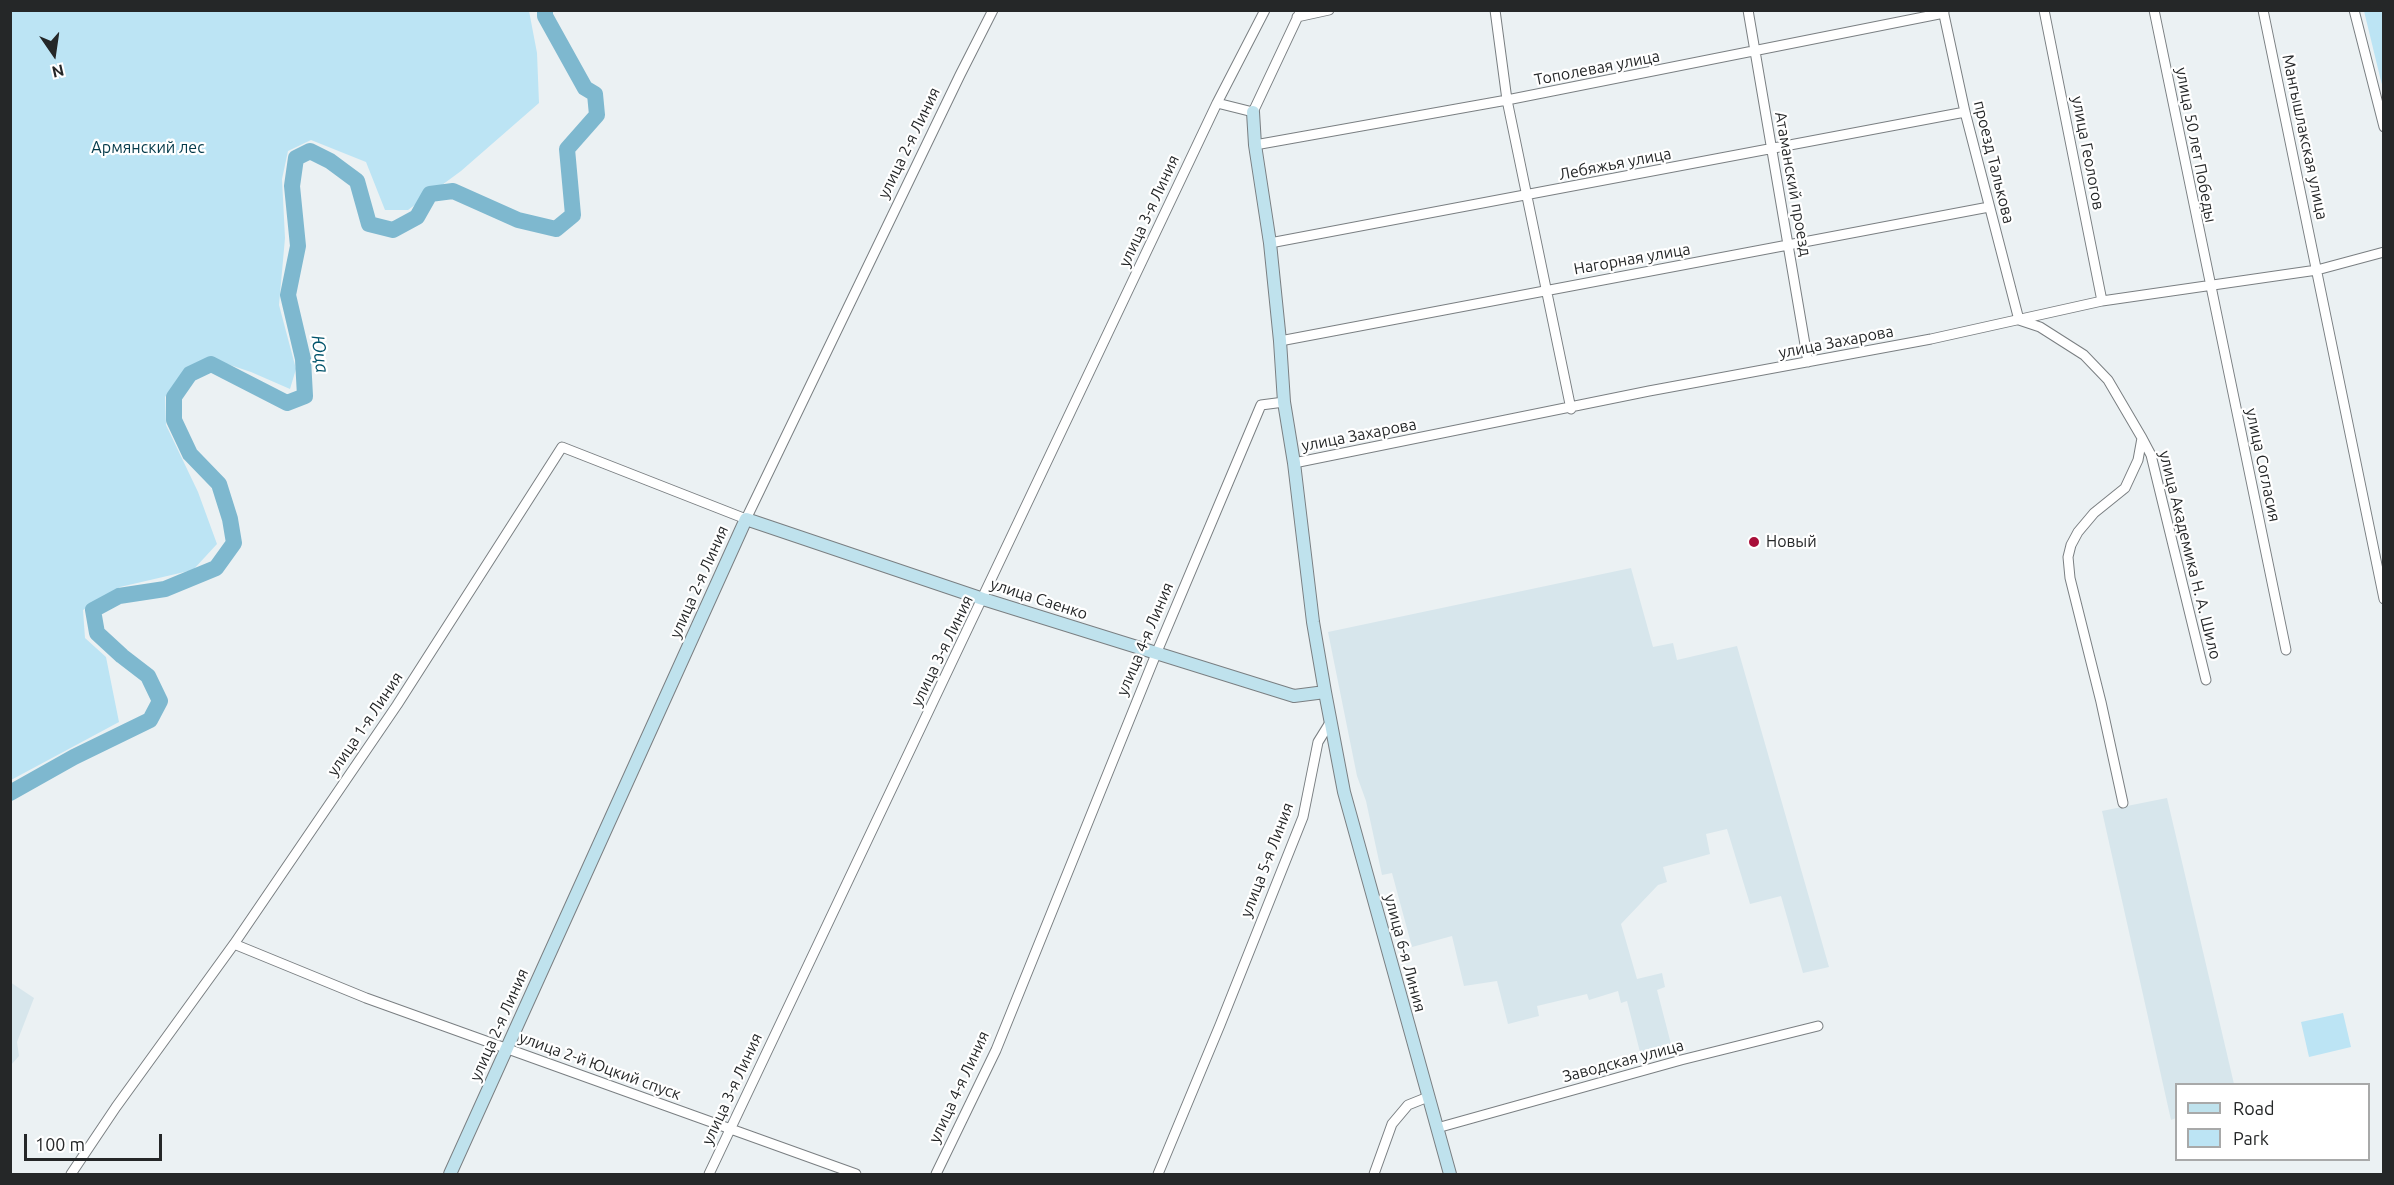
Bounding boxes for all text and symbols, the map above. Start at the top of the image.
north arrow [24,24,84,84]
street label: Тополевая улица [1533,46,1661,90]
street label: Мангышлакская улица [2278,53,2332,221]
text: N [50,61,66,82]
street label: улица 50 лет Победы [2172,66,2220,224]
street label: улица 2-я Линия [874,84,944,202]
street label: улица Геологов [2068,95,2108,211]
street label: проезд Талькова [1969,99,2019,225]
street label: Атаманский проезд [1771,110,1815,258]
park label: Армянский лес [91,138,205,158]
street label: Лебяжья улица [1557,144,1673,184]
street label: улица 3-я Линия [1115,152,1183,270]
street label: Нагорная улица [1572,239,1692,279]
street label: улица Захарова [1777,321,1895,363]
water label: Юца [307,334,333,374]
street label: улица Согласия [2242,406,2284,524]
street label: улица Захарова [1300,414,1418,456]
street label: улица Академика Н. А. Шило [2155,449,2225,661]
street label: улица 2-я Линия [666,523,732,641]
place label: Новый [1766,532,1817,552]
marker: Новый [1747,535,1761,549]
street label: улица Саенко [988,574,1090,624]
street label: улица 4-я Линия [1112,579,1178,699]
street label: улица 3-я Линия [907,592,977,710]
street label: улица 1-я Линия [323,668,407,780]
street label: улица 5-я Линия [1236,800,1298,920]
street label: улица 6-я Линия [1380,892,1430,1014]
street label: улица 2-я Линия [466,966,532,1084]
street label: улица 2-й Юцкий спуск [516,1028,684,1104]
street label: улица 4-я Линия [925,1028,993,1146]
street label: улица 3-я Линия [698,1030,766,1148]
street label: Заводская улица [1560,1036,1686,1086]
legend [2175,1083,2370,1161]
text: Road [2233,1098,2275,1118]
scale bar [27,1122,165,1160]
text: Park [2233,1128,2269,1148]
text: 100 m [35,1134,85,1154]

